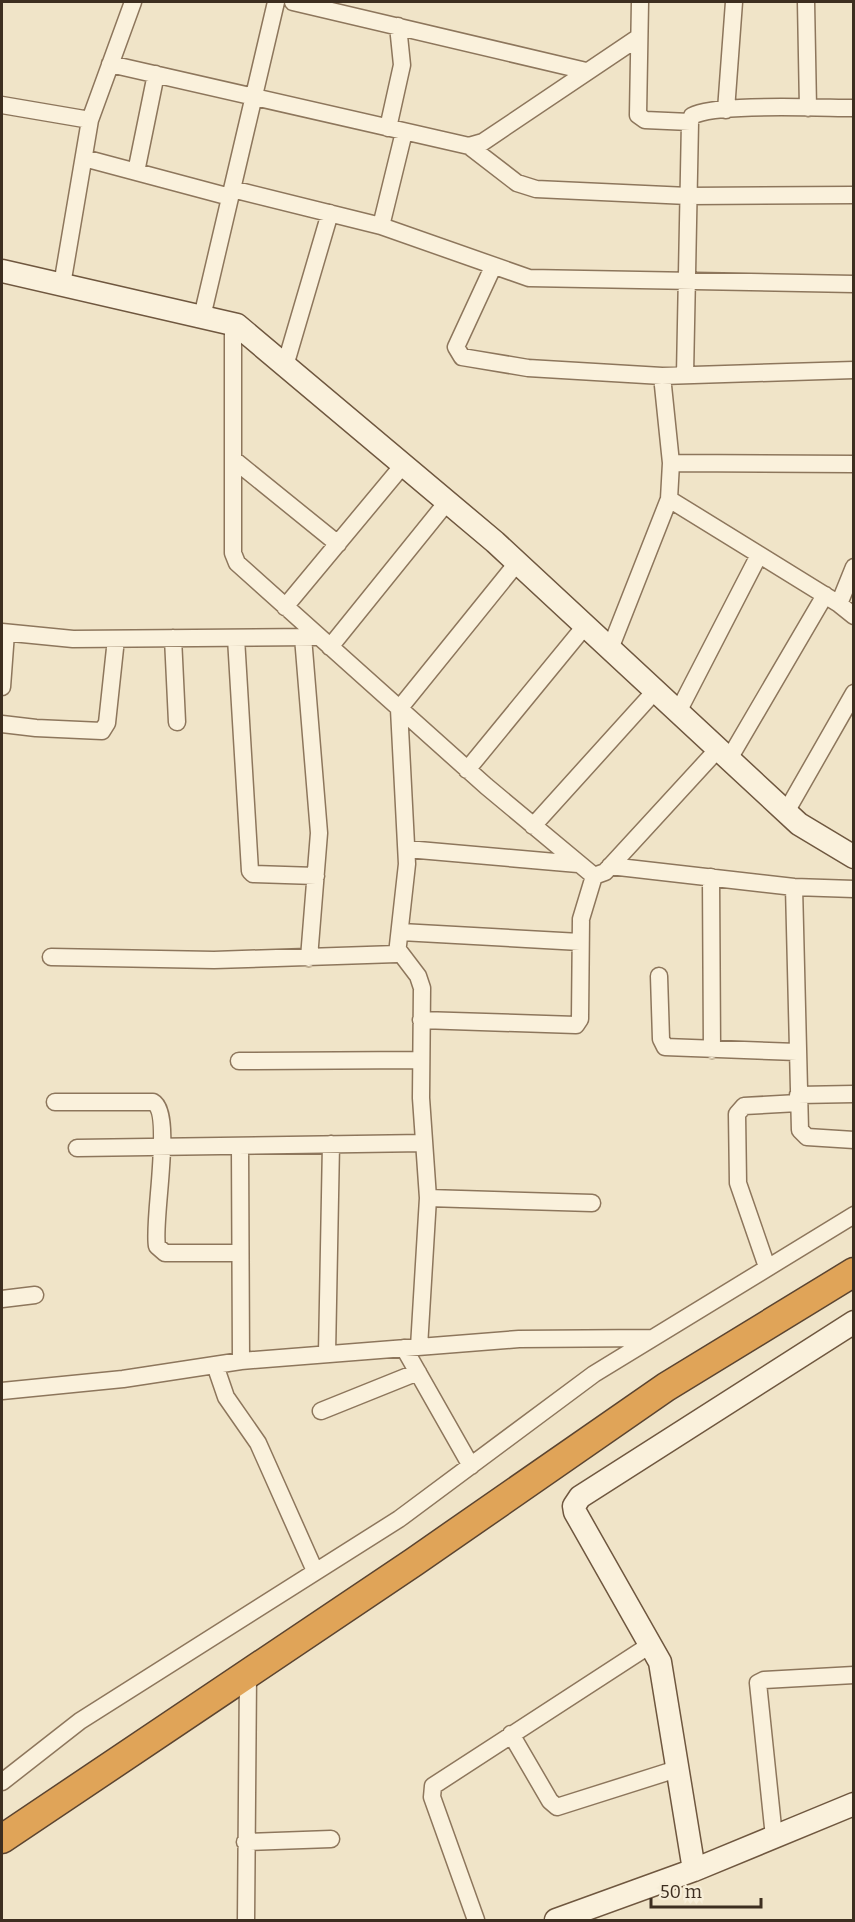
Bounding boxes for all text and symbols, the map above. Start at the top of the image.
scale bar [651,1871,760,1909]
text: 50 m [660,1881,702,1903]

